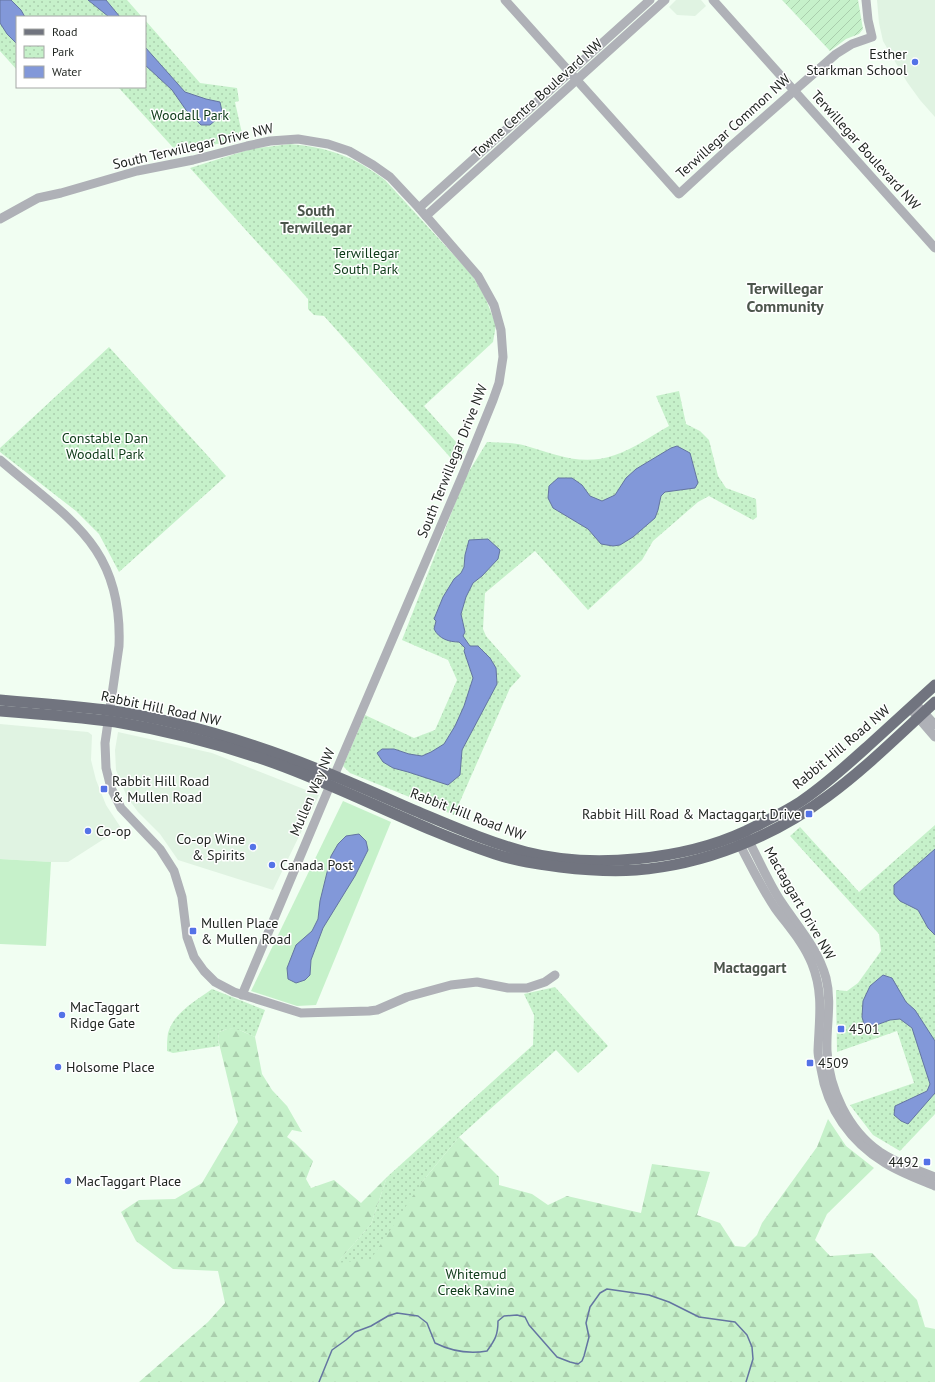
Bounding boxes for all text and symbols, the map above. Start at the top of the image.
legend [16,16,146,88]
text: Road [52,24,77,39]
street label: Towne Centre Boulevard NW [468,34,606,161]
text: Park [52,44,74,59]
place label: Esther Starkman School [806,45,907,79]
marker: Esther Starkman School [910,57,920,67]
text: Water [52,64,82,79]
street label: Terwillegar Common NW [672,70,794,182]
street label: Terwillegar Boulevard NW [808,86,925,214]
park label: Woodall Park [151,106,229,124]
street label: South Terwillegar Drive NW [111,119,275,173]
district label: South Terwillegar [280,201,352,237]
park label: Terwillegar South Park [333,244,399,278]
district label: Terwillegar Community [746,278,824,316]
street label: South Terwillegar Drive NW [413,381,491,541]
park label: Constable Dan Woodall Park [62,429,148,463]
street label: Rabbit Hill Road NW [99,687,223,730]
street label: Rabbit Hill Road NW [788,701,894,793]
street label: Mullen Way NW [285,745,339,839]
place label: Rabbit Hill Road & Mullen Road [112,772,209,806]
marker: Rabbit Hill Road & Mullen Road [99,784,109,794]
street label: Rabbit Hill Road NW [408,784,529,844]
place label: Rabbit Hill Road & Mactaggart Drive [582,805,801,823]
marker: Rabbit Hill Road & Mactaggart Drive [804,809,814,819]
place label: Co-op [96,822,131,840]
marker: Co-op [83,826,93,836]
place label: Co-op Wine & Spirits [176,830,245,864]
marker: Co-op Wine & Spirits [248,842,258,852]
street label: Mactaggart Drive NW [760,843,840,963]
place label: Canada Post [280,856,353,874]
marker: Canada Post [267,860,277,870]
place label: Mullen Place & Mullen Road [201,914,291,948]
marker: Mullen Place & Mullen Road [188,926,198,936]
district label: Mactaggart [713,958,787,977]
place label: MacTaggart Ridge Gate [70,998,140,1032]
marker: MacTaggart Ridge Gate [57,1010,67,1020]
place label: 4501 [849,1020,880,1038]
marker: 4501 [836,1024,846,1034]
place label: 4509 [818,1054,849,1072]
place label: Holsome Place [66,1058,155,1076]
marker: 4509 [805,1058,815,1068]
marker: Holsome Place [53,1062,63,1072]
place label: 4492 [888,1153,919,1171]
marker: 4492 [922,1157,932,1167]
place label: MacTaggart Place [76,1172,181,1190]
marker: MacTaggart Place [63,1176,73,1186]
park label: Whitemud Creek Ravine [437,1265,515,1299]

